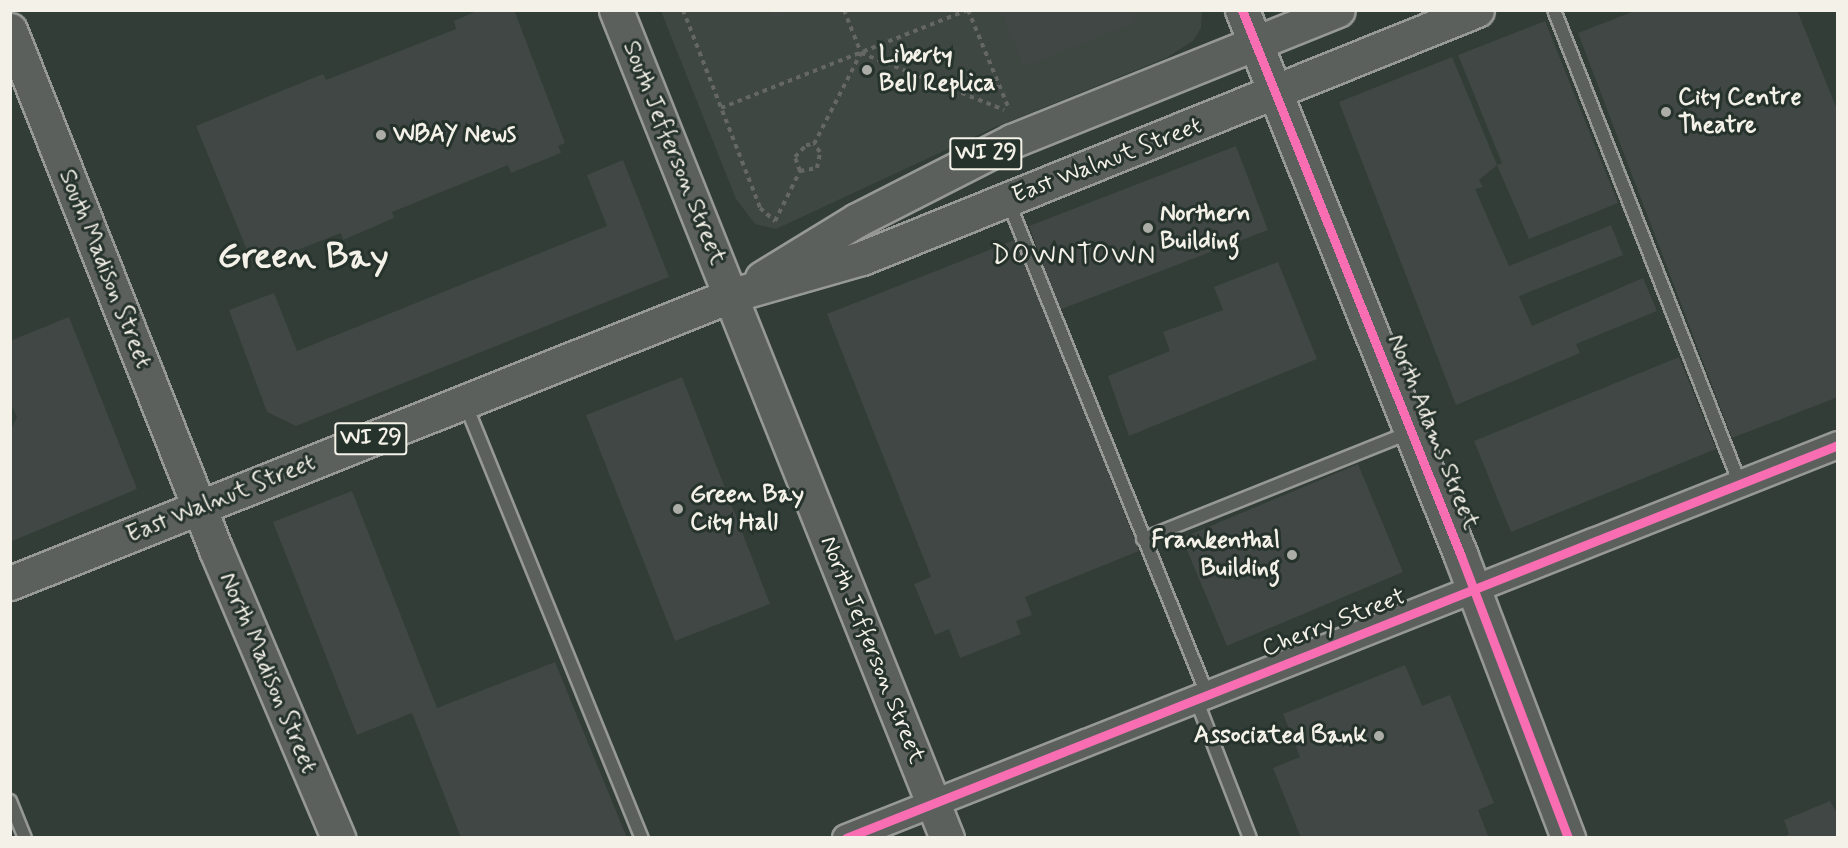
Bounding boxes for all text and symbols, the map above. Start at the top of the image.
street label: South Jefferson Street [616,37,732,269]
place label: Liberty Bell Replica [879,42,996,98]
marker: Liberty Bell Replica [860,63,874,77]
place label: City Centre Theatre [1678,84,1801,140]
marker: City Centre Theatre [1659,105,1673,119]
street label: East Walnut Street [1006,111,1208,211]
place label: WBAY News [393,121,517,149]
marker: WBAY News [374,128,388,142]
road number: WI 29 [948,135,1024,173]
street label: South Madison Street [51,164,159,374]
place label: Northern Building [1160,200,1250,256]
marker: Northern Building [1141,221,1155,235]
district label: Green Bay [219,236,387,280]
district label: DOWNTOWN [994,240,1154,272]
street label: North Adams Street [1381,330,1485,534]
road number: WI 29 [334,420,409,458]
street label: East Walnut Street [120,447,322,551]
place label: Green Bay City Hall [690,481,802,537]
marker: Green Bay City Hall [671,502,685,516]
place label: Frankenthal Building [1151,527,1280,583]
street label: North Jefferson Street [813,532,931,768]
marker: Frankenthal Building [1285,548,1299,562]
street label: North Madison Street [212,566,324,780]
street label: Cherry Street [1259,583,1409,663]
place label: Associated Bank [1197,722,1367,750]
marker: Associated Bank [1372,729,1386,743]

